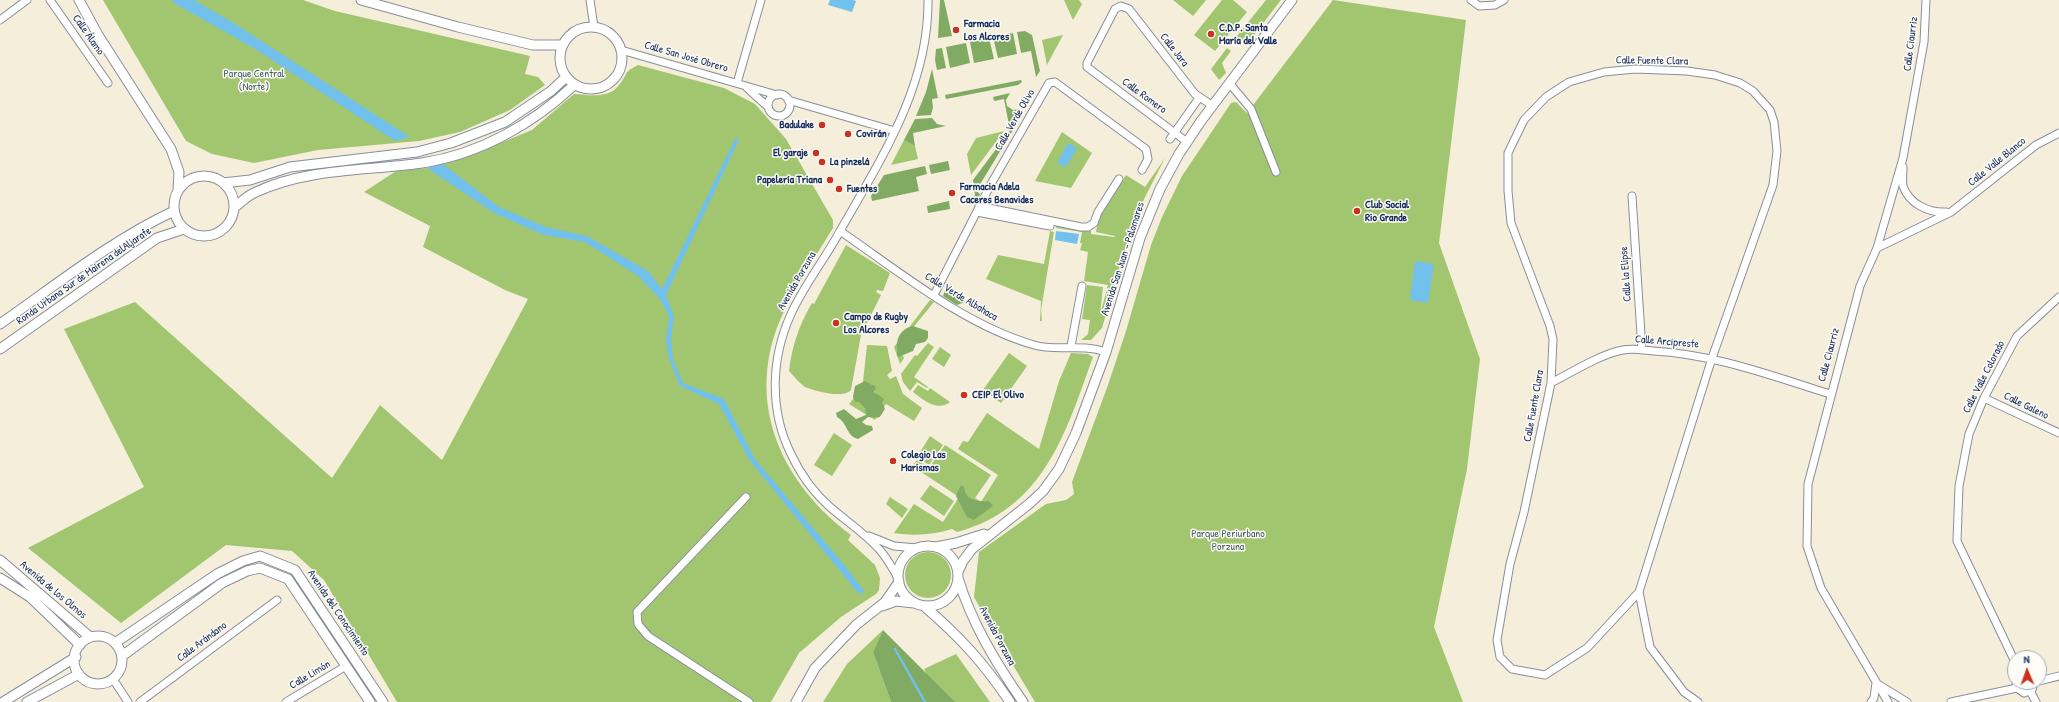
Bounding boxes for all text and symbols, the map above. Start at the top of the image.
street label: Calle Álamo [69,12,107,58]
street label: Calle Ciaurriz [1901,16,1921,72]
place label: Farmacia Los Alcores [964,17,1009,43]
place label: C.D.P. Santa María del Valle [1219,21,1277,47]
marker: Farmacia Los Alcores [951,25,961,35]
marker: C.D.P. Santa María del Valle [1206,29,1216,39]
street label: Calle Jara [1157,31,1191,69]
street label: Calle San José Obrero [643,39,729,75]
street label: Calle Fuente Clara [1616,54,1688,68]
park label: Parque Central (Norte) [224,67,284,93]
street label: Calle Romero [1119,75,1169,117]
street label: Calle Verde Olivo [992,87,1038,153]
place label: Badulake [779,118,814,132]
marker: Badulake [817,120,827,130]
place label: Covirán [856,127,887,141]
marker: Covirán [843,129,853,139]
street label: Calle Valle Blanco [1965,135,2029,189]
place label: El garaje [773,146,808,160]
marker: El garaje [811,148,821,158]
place label: La pinzelá [830,155,869,169]
marker: La pinzelá [817,157,827,167]
place label: Papelería Triana [757,173,822,187]
marker: Papelería Triana [825,175,835,185]
place label: Farmacia Adela Caceres Benavides [960,180,1033,206]
place label: Fuentes [847,182,877,196]
marker: Fuentes [834,184,844,194]
marker: Farmacia Adela Caceres Benavides [947,188,957,198]
place label: Club Social Rio Grande [1365,198,1409,224]
street label: Avenida San Juan - Palomares [1098,201,1148,317]
marker: Club Social Rio Grande [1352,206,1362,216]
street label: Ronda Urbana Sur de Mairena delAljarafe [14,224,154,328]
street label: Calle la Elipse [1617,246,1635,302]
street label: Avenida Porzuna [775,250,819,312]
street label: Calle Verde Albahaca [922,270,1000,324]
place label: Campo de Rugby Los Alcores [844,310,908,336]
marker: Campo de Rugby Los Alcores [831,318,841,328]
street label: Calle Ciaurriz [1816,327,1842,383]
street label: Calle Arcipreste [1635,333,1699,351]
street label: Calle Valle Colorado [1960,339,2008,415]
street label: Calle Fuente Clara [1521,369,1547,443]
place label: CEIP El Olivo [972,388,1024,402]
street label: Calle Galeno [2001,389,2051,423]
marker: CEIP El Olivo [959,390,969,400]
place label: Colegio Las Marismas [901,448,946,474]
marker: Colegio Las Marismas [888,456,898,466]
park label: Parque Periurbano Porzuna [1191,527,1265,553]
street label: Avenida de los Olmos [17,558,89,622]
street label: Avenida del Conocimiento [304,567,372,659]
street label: Avenida Porzuna [976,604,1018,668]
street label: Calle Arándano [175,619,229,665]
north arrow [2007,650,2047,690]
text: N [2023,652,2030,666]
street label: Calle Limón [287,658,333,692]

